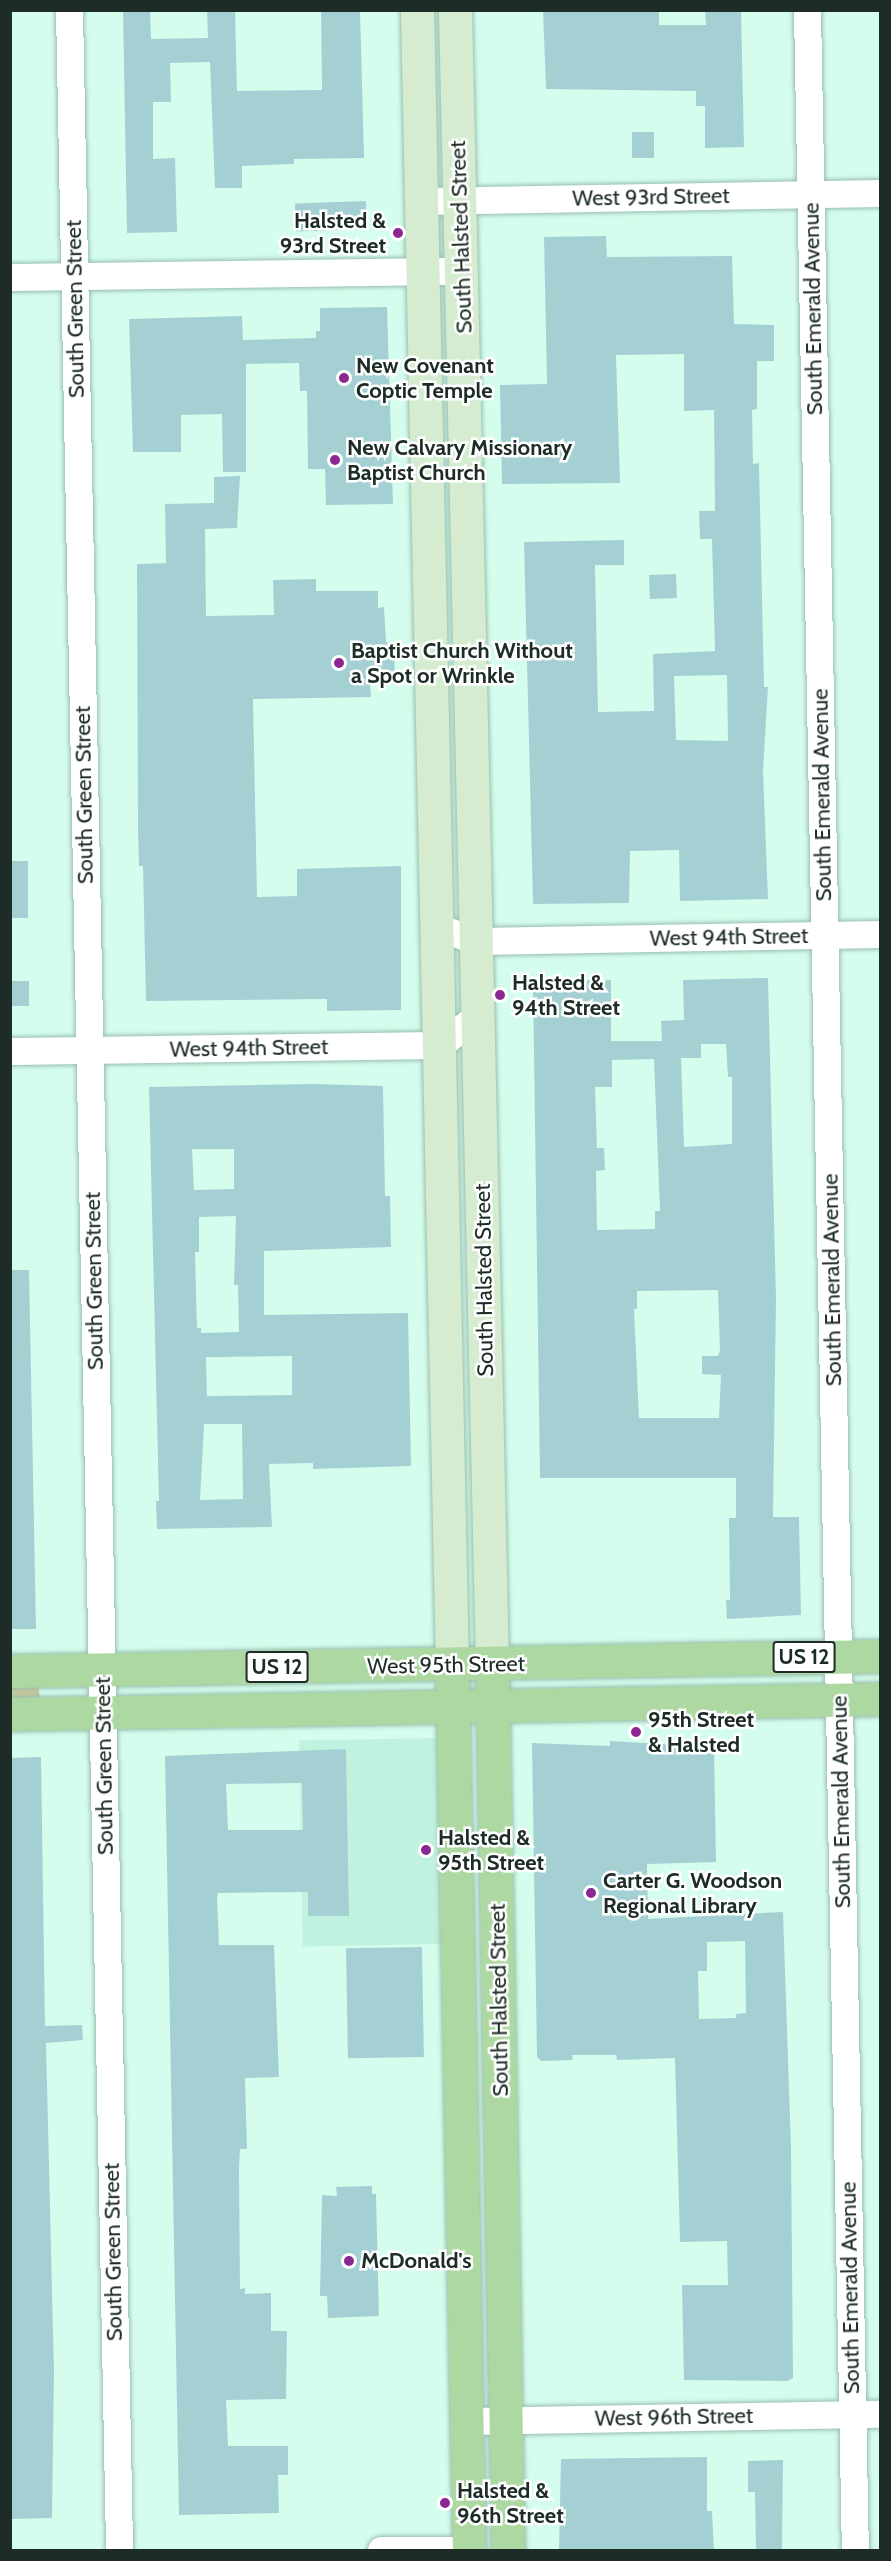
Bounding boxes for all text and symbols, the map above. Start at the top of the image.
street label: South Halsted Street [444,140,478,334]
street label: West 93rd Street [572,182,730,212]
street label: South Emerald Avenue [798,202,828,416]
place label: Halsted & 93rd Street [280,207,386,258]
street label: South Green Street [60,220,90,398]
marker: Halsted & 93rd Street [391,226,405,240]
place label: New Covenant Coptic Temple [356,352,494,404]
marker: New Covenant Coptic Temple [337,371,351,385]
place label: New Calvary Missionary Baptist Church [347,434,572,486]
marker: New Calvary Missionary Baptist Church [328,453,342,467]
place label: Baptist Church Without a Spot or Wrinkle [351,637,573,688]
marker: Baptist Church Without a Spot or Wrinkle [332,656,346,670]
street label: South Emerald Avenue [807,688,837,902]
street label: South Green Street [69,706,99,884]
street label: West 94th Street [649,922,809,952]
place label: Halsted & 94th Street [512,969,620,1020]
marker: Halsted & 94th Street [493,988,507,1002]
street label: West 94th Street [169,1033,329,1063]
street label: South Emerald Avenue [817,1173,847,1387]
street label: South Halsted Street [469,1183,499,1377]
street label: South Green Street [79,1192,109,1370]
road number: US 12 [772,1639,836,1675]
road number: US 12 [246,1649,308,1685]
street label: West 95th Street [367,1650,525,1680]
street label: South Green Street [89,1677,119,1855]
street label: South Emerald Avenue [826,1695,856,1909]
place label: 95th Street & Halsted [648,1706,754,1758]
marker: 95th Street & Halsted [629,1725,643,1739]
place label: Halsted & 95th Street [438,1824,544,1876]
marker: Halsted & 95th Street [419,1843,433,1857]
place label: Carter G. Woodson Regional Library [603,1867,782,1918]
marker: Carter G. Woodson Regional Library [584,1886,598,1900]
street label: South Halsted Street [484,1903,514,2097]
street label: South Green Street [98,2163,128,2341]
street label: South Emerald Avenue [835,2181,865,2395]
place label: McDonald's [361,2248,472,2274]
marker: McDonald's [342,2254,356,2268]
street label: West 96th Street [595,2402,753,2432]
place label: Halsted & 96th Street [457,2477,564,2528]
marker: Halsted & 96th Street [438,2496,452,2510]

